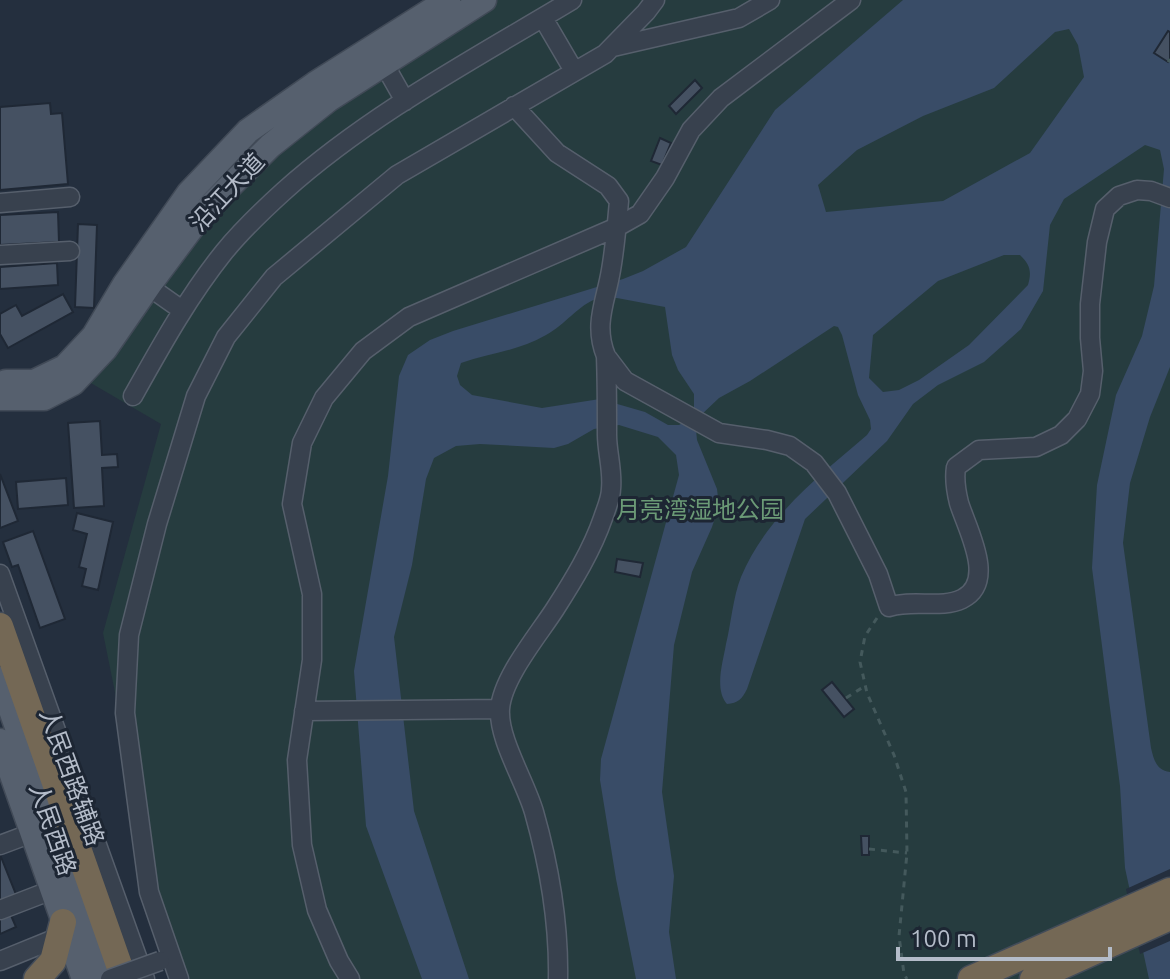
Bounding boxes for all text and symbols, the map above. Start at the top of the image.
street label: 沿江大道 [184,148,270,236]
park label: 月亮湾湿地公园 [616,496,784,523]
street label: 人民西路辅路 [34,704,110,850]
street label: 人民西路 [24,779,82,879]
scale bar [898,911,1110,961]
text: 100 m [910,925,977,952]

